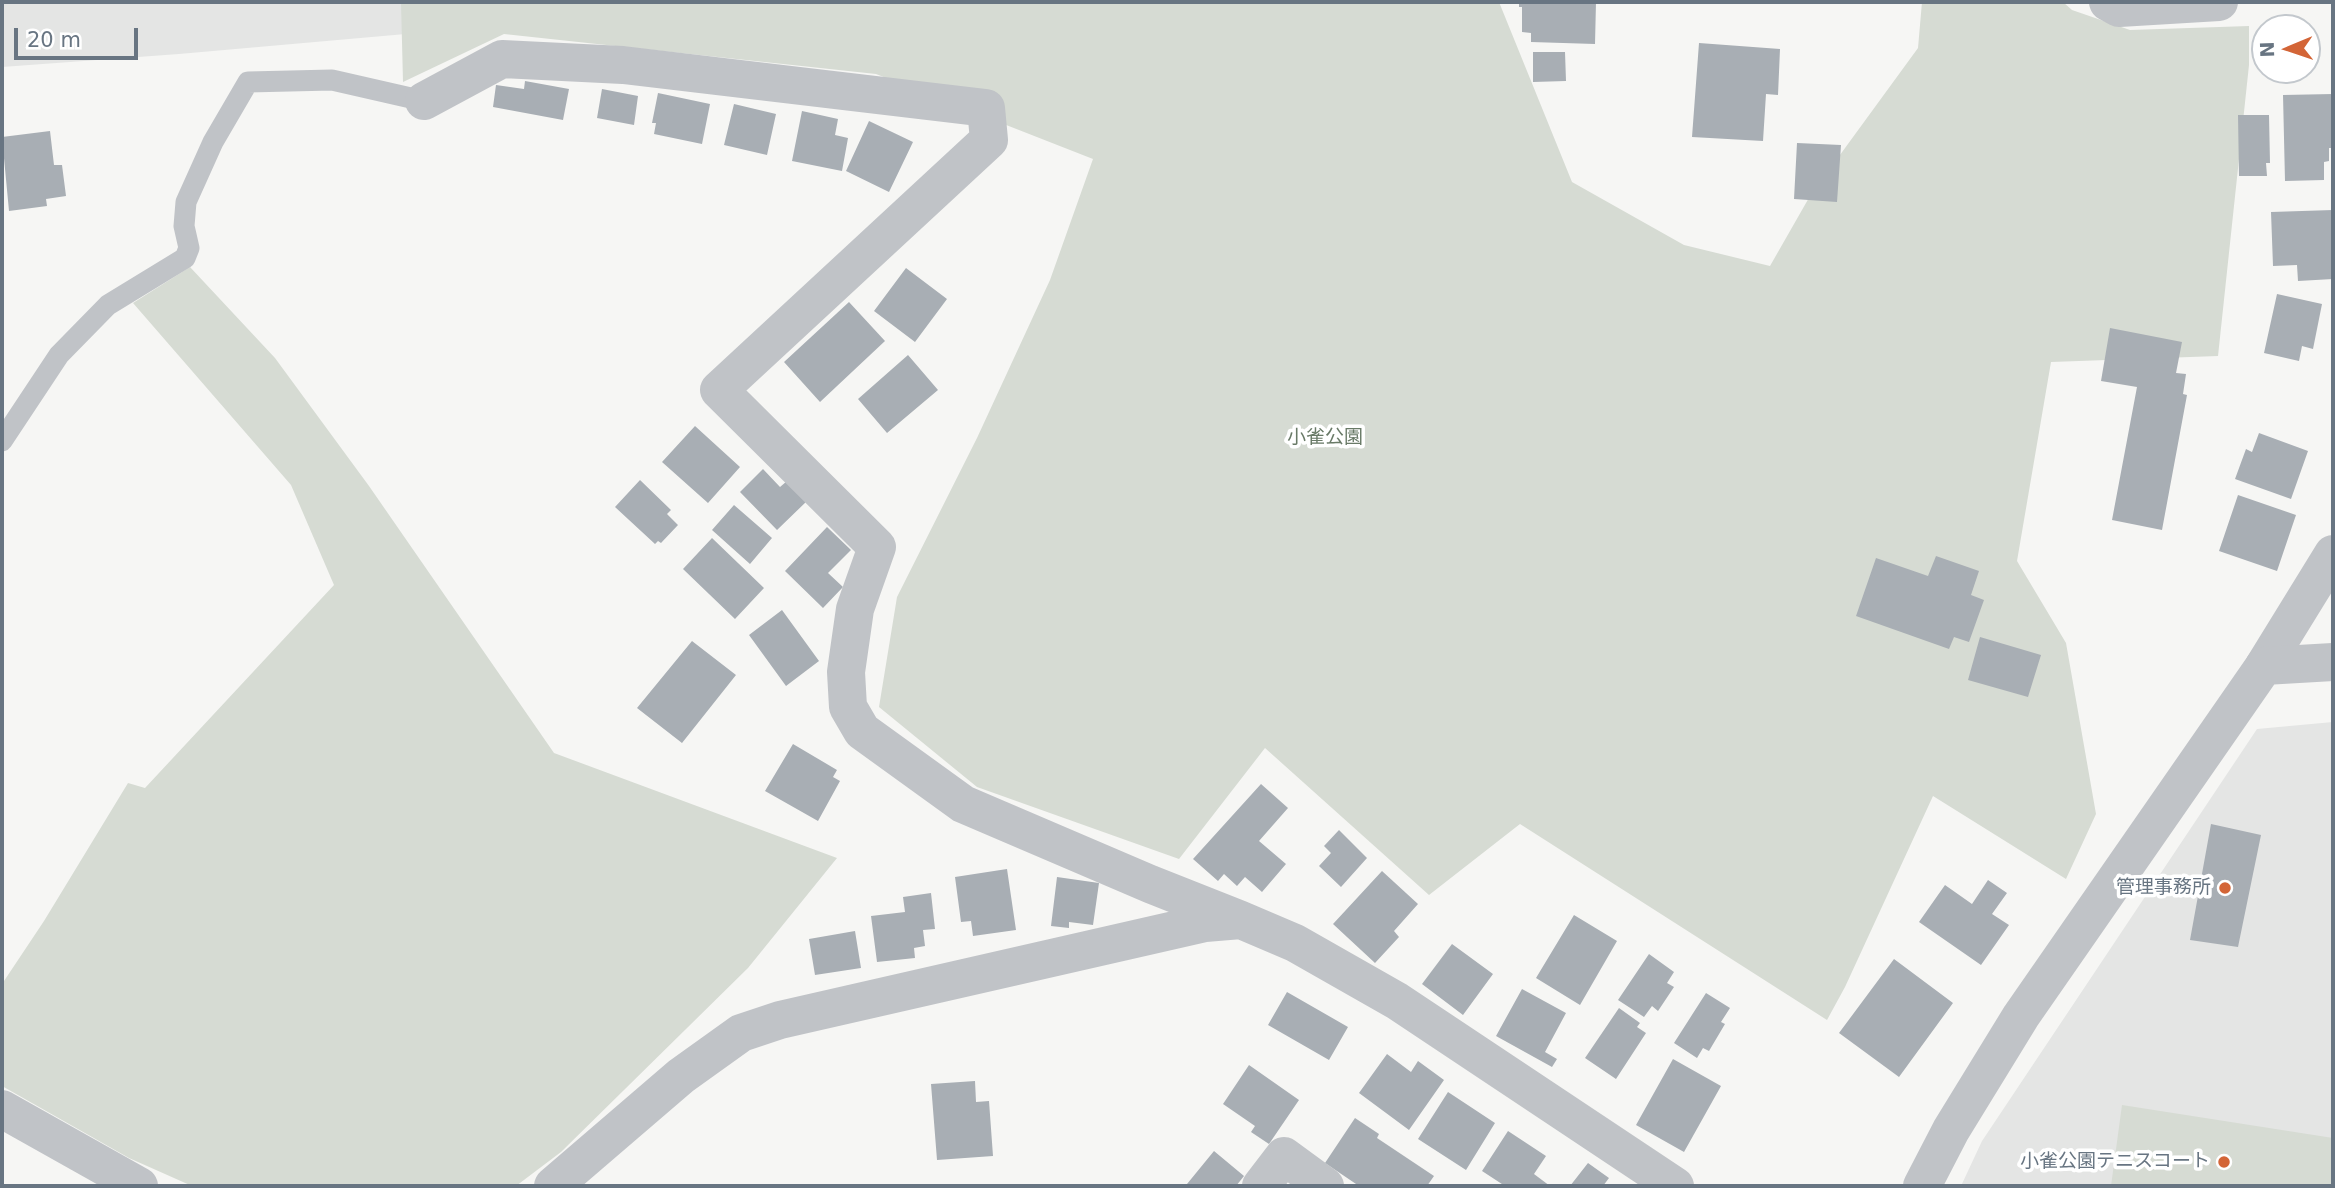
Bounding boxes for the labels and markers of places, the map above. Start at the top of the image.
place label: 管理事務所 [2116,877,2211,899]
marker: 管理事務所 [2217,880,2233,896]
place label: 小雀公園テニスコート [2020,1151,2210,1173]
marker: 小雀公園テニスコート [2216,1154,2232,1170]

